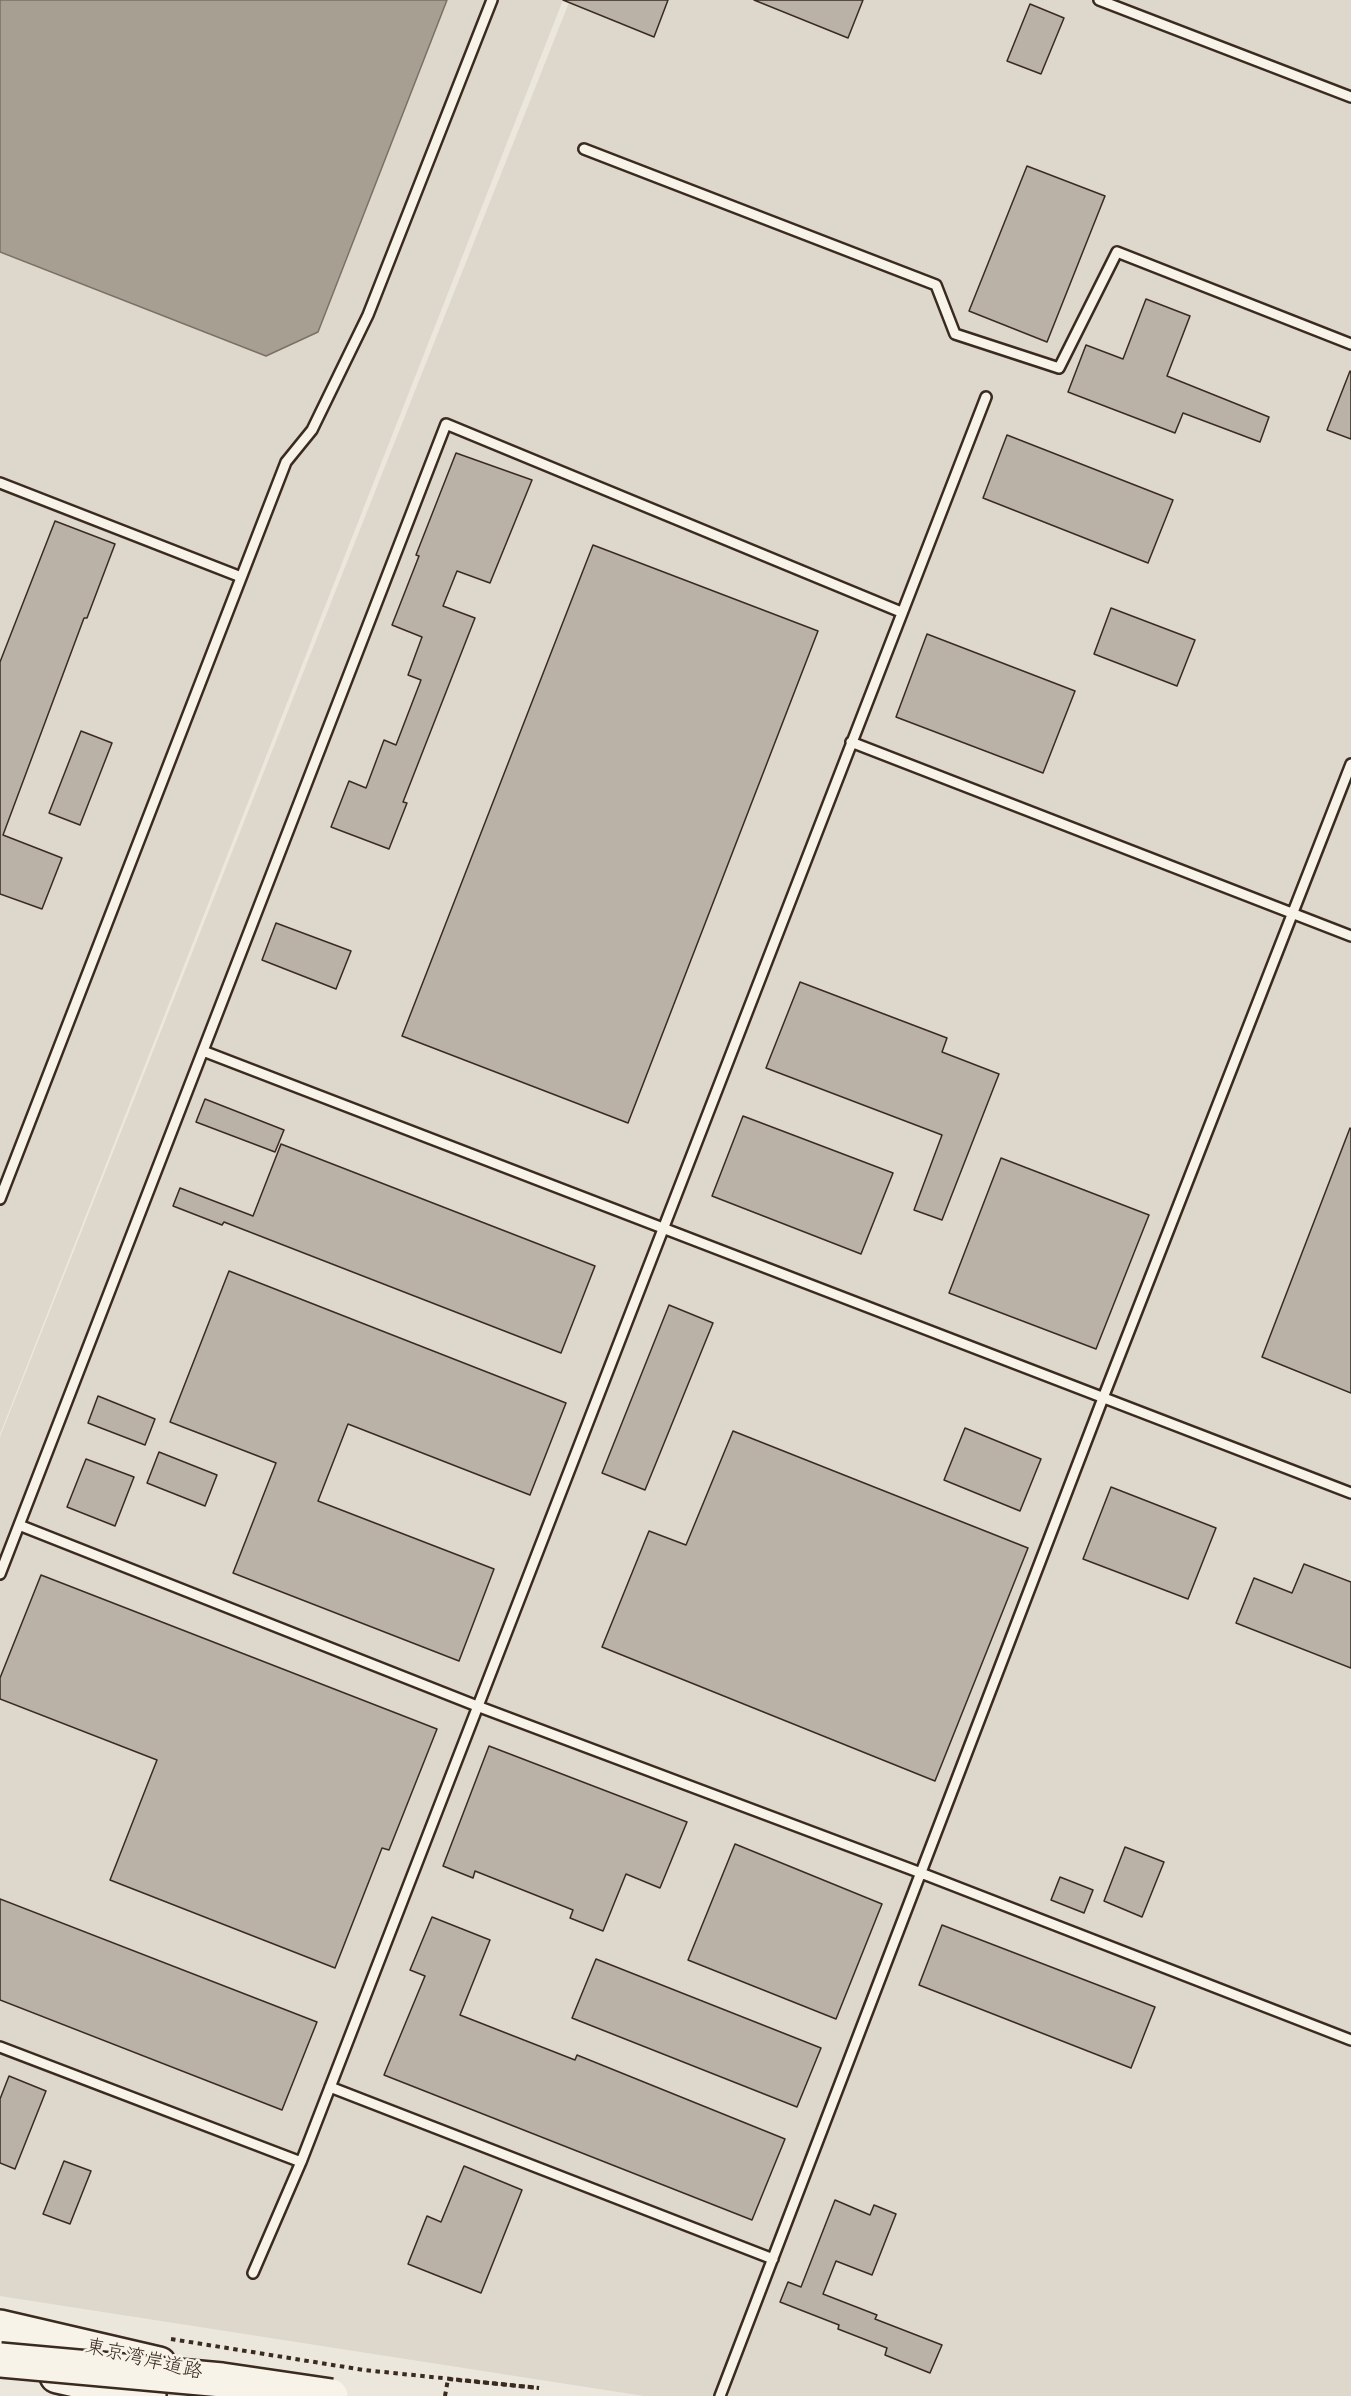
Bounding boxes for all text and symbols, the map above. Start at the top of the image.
street label: 東京湾岸道路 [83,2335,205,2385]

